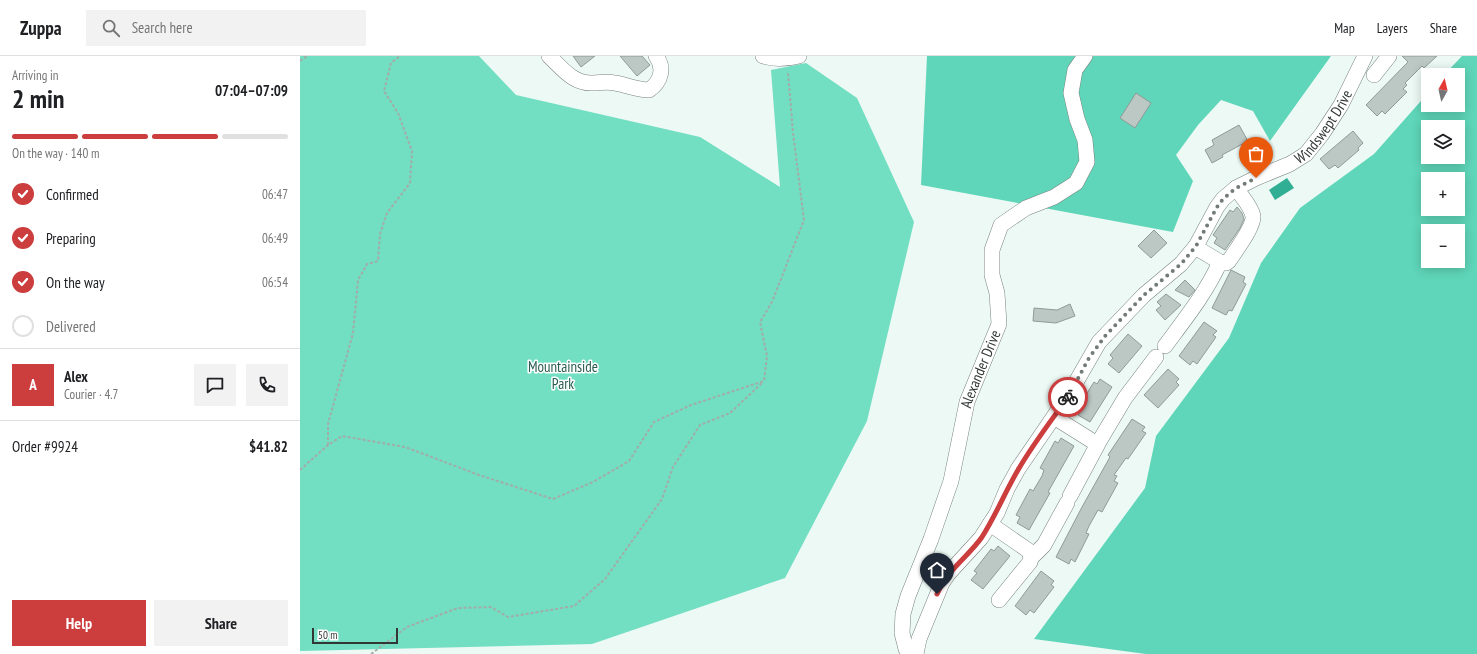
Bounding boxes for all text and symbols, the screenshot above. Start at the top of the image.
search box [86,10,366,46]
text: Zuppa [20,16,62,40]
icon: search [100,17,122,39]
text: Search here [132,18,193,37]
text: Map [1334,19,1355,37]
text: Layers [1377,19,1408,37]
text: Share [1430,19,1457,37]
text: Arriving in [12,67,59,84]
north arrow [1421,68,1465,112]
map controls [1421,68,1465,268]
text: 07:04–07:09 [215,81,288,100]
text: 2 min [12,82,65,115]
street label: Windswept Drive [1291,87,1356,168]
button: layers [1421,120,1465,164]
pin [1239,137,1273,178]
icon: bag [1245,143,1267,165]
text: On the way · 140 m [12,145,99,162]
button: + [1421,172,1465,216]
icon: check [12,183,34,205]
text: Confirmed [46,185,99,204]
text: 06:47 [262,186,288,203]
button: − [1421,224,1465,268]
icon: check [12,227,34,249]
text: Preparing [46,229,96,248]
text: 06:49 [262,230,288,247]
icon: check [12,271,34,293]
text: On the way [46,273,105,292]
text: 06:54 [262,274,288,291]
text: Delivered [46,317,96,336]
street label: Alexander Drive [956,327,1005,409]
park label: Mountainside Park [528,357,598,393]
button: chat [194,364,236,406]
button: phone [246,364,288,406]
text: Alex [64,367,88,386]
text: A [29,375,37,394]
courier [1048,377,1088,417]
text: Courier · 4.7 [64,386,118,403]
icon: bike [1057,386,1079,408]
text: Order #9924 [12,437,78,456]
text: $41.82 [249,437,288,456]
pin [920,553,954,594]
icon: home [926,559,948,581]
button: Help [12,600,146,646]
button: Share [154,600,288,646]
scale bar [312,626,398,645]
text: 50 m [318,628,337,642]

